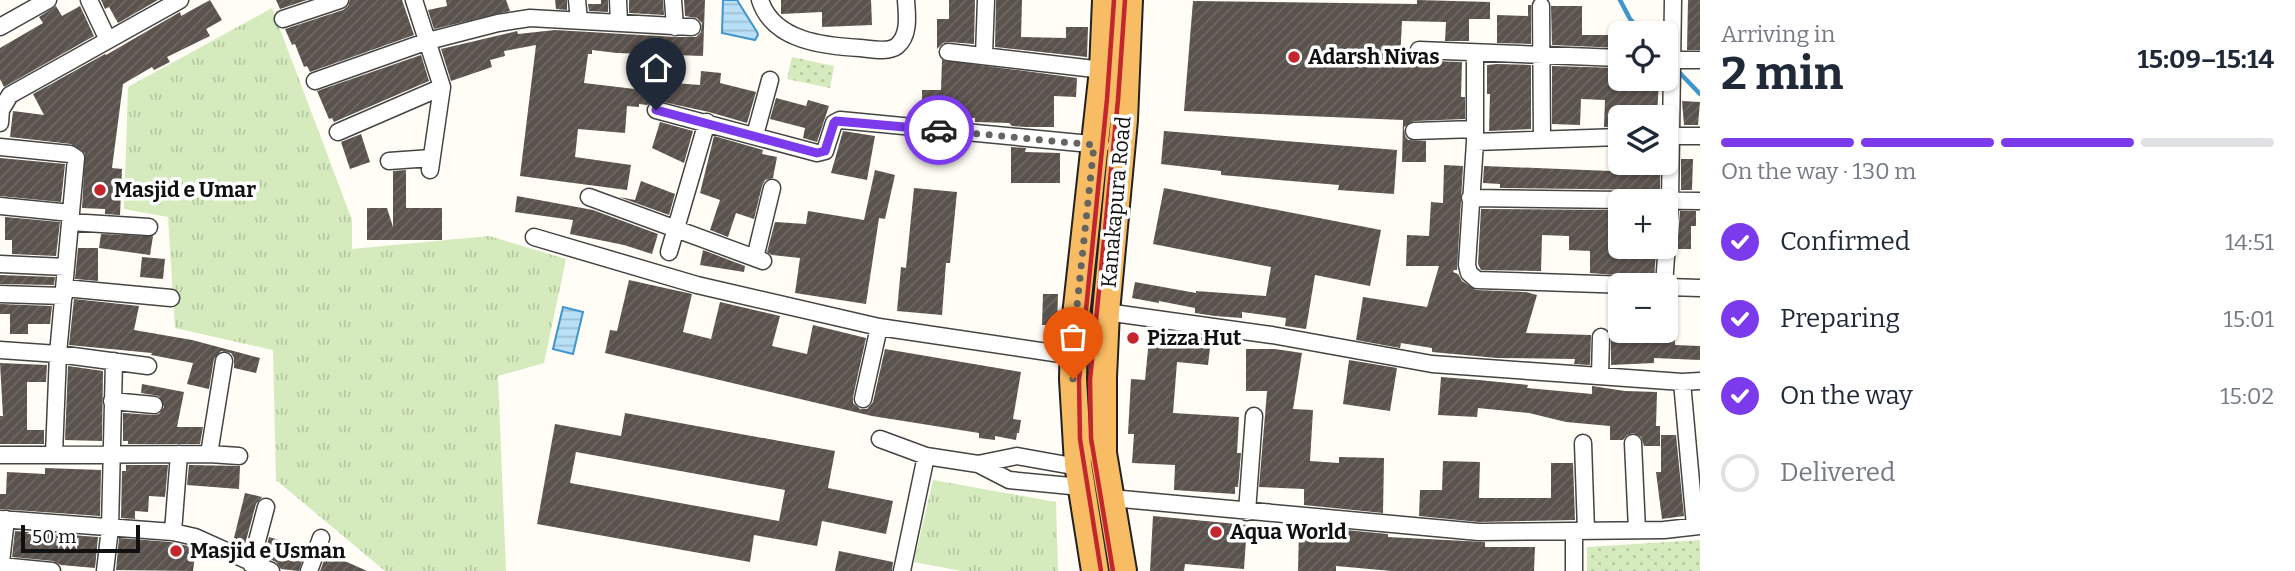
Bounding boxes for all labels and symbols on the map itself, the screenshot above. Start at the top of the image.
pin [626,38,686,110]
place label: Adarsh Nivas [1308,44,1440,70]
marker: Adarsh Nivas [1286,49,1302,65]
courier [904,95,974,165]
street label: Kanakapura Road [1096,115,1136,289]
place label: Masjid e Umar [114,177,256,203]
marker: Masjid e Umar [92,182,108,198]
pin [1043,307,1103,379]
place label: Pizza Hut [1147,325,1242,351]
marker: Pizza Hut [1125,330,1141,346]
place label: Aqua World [1230,519,1347,545]
scale bar [21,522,140,554]
marker: Aqua World [1208,524,1224,540]
place label: Masjid e Usman [190,538,346,564]
marker: Masjid e Usman [168,543,184,559]

